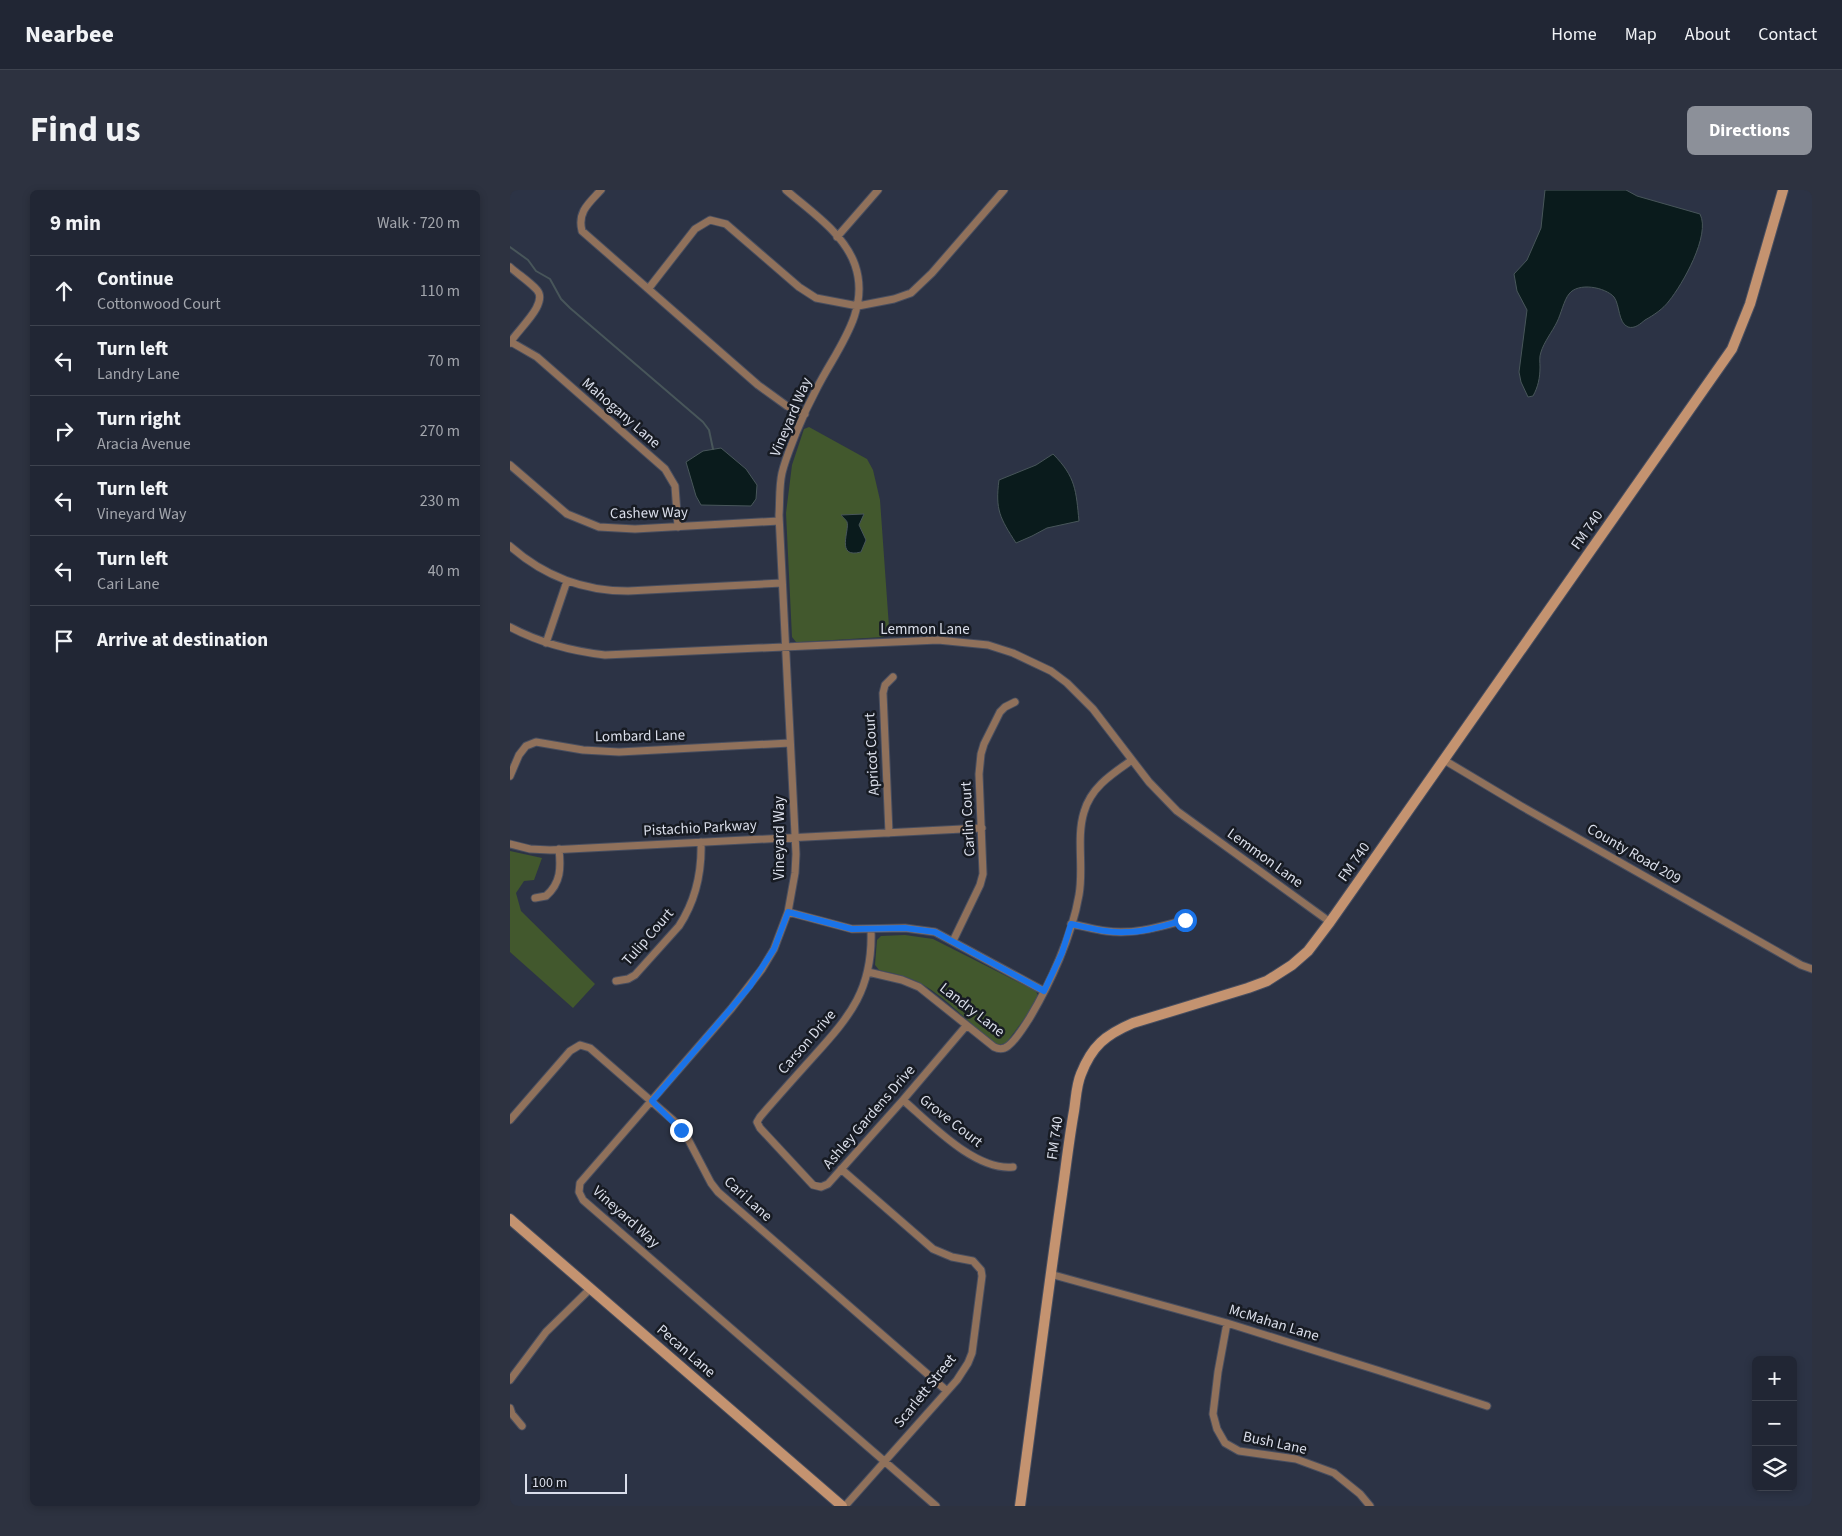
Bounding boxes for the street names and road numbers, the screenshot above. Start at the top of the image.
street label: Mahogany Lane [577,373,665,453]
street label: Vineyard Way [765,374,817,460]
street label: Cashew Way [610,502,688,524]
street label: FM 740 [1566,506,1608,554]
street label: Lemmon Lane [880,619,970,640]
street label: Apricot Court [859,712,885,796]
street label: Lombard Lane [595,725,685,747]
street label: Carlin Court [956,781,980,857]
street label: Vineyard Way [769,796,790,880]
street label: Pistachio Parkway [643,815,757,841]
street label: County Road 209 [1583,818,1685,890]
street label: Lemmon Lane [1223,823,1307,893]
street label: FM 740 [1333,838,1375,886]
street label: Tulip Court [617,904,679,970]
street label: Landry Lane [935,978,1009,1042]
street label: Carson Drive [773,1005,841,1079]
street label: Ashley Gardens Drive [818,1060,920,1174]
street label: Grove Court [915,1090,987,1152]
street label: FM 740 [1042,1115,1068,1161]
street label: Cari Lane [719,1172,777,1226]
street label: Vineyard Way [588,1181,664,1253]
street label: McMahan Lane [1226,1299,1322,1347]
street label: Pecan Lane [652,1320,720,1382]
street label: Scarlett Street [889,1350,961,1432]
street label: Bush Lane [1241,1426,1309,1460]

